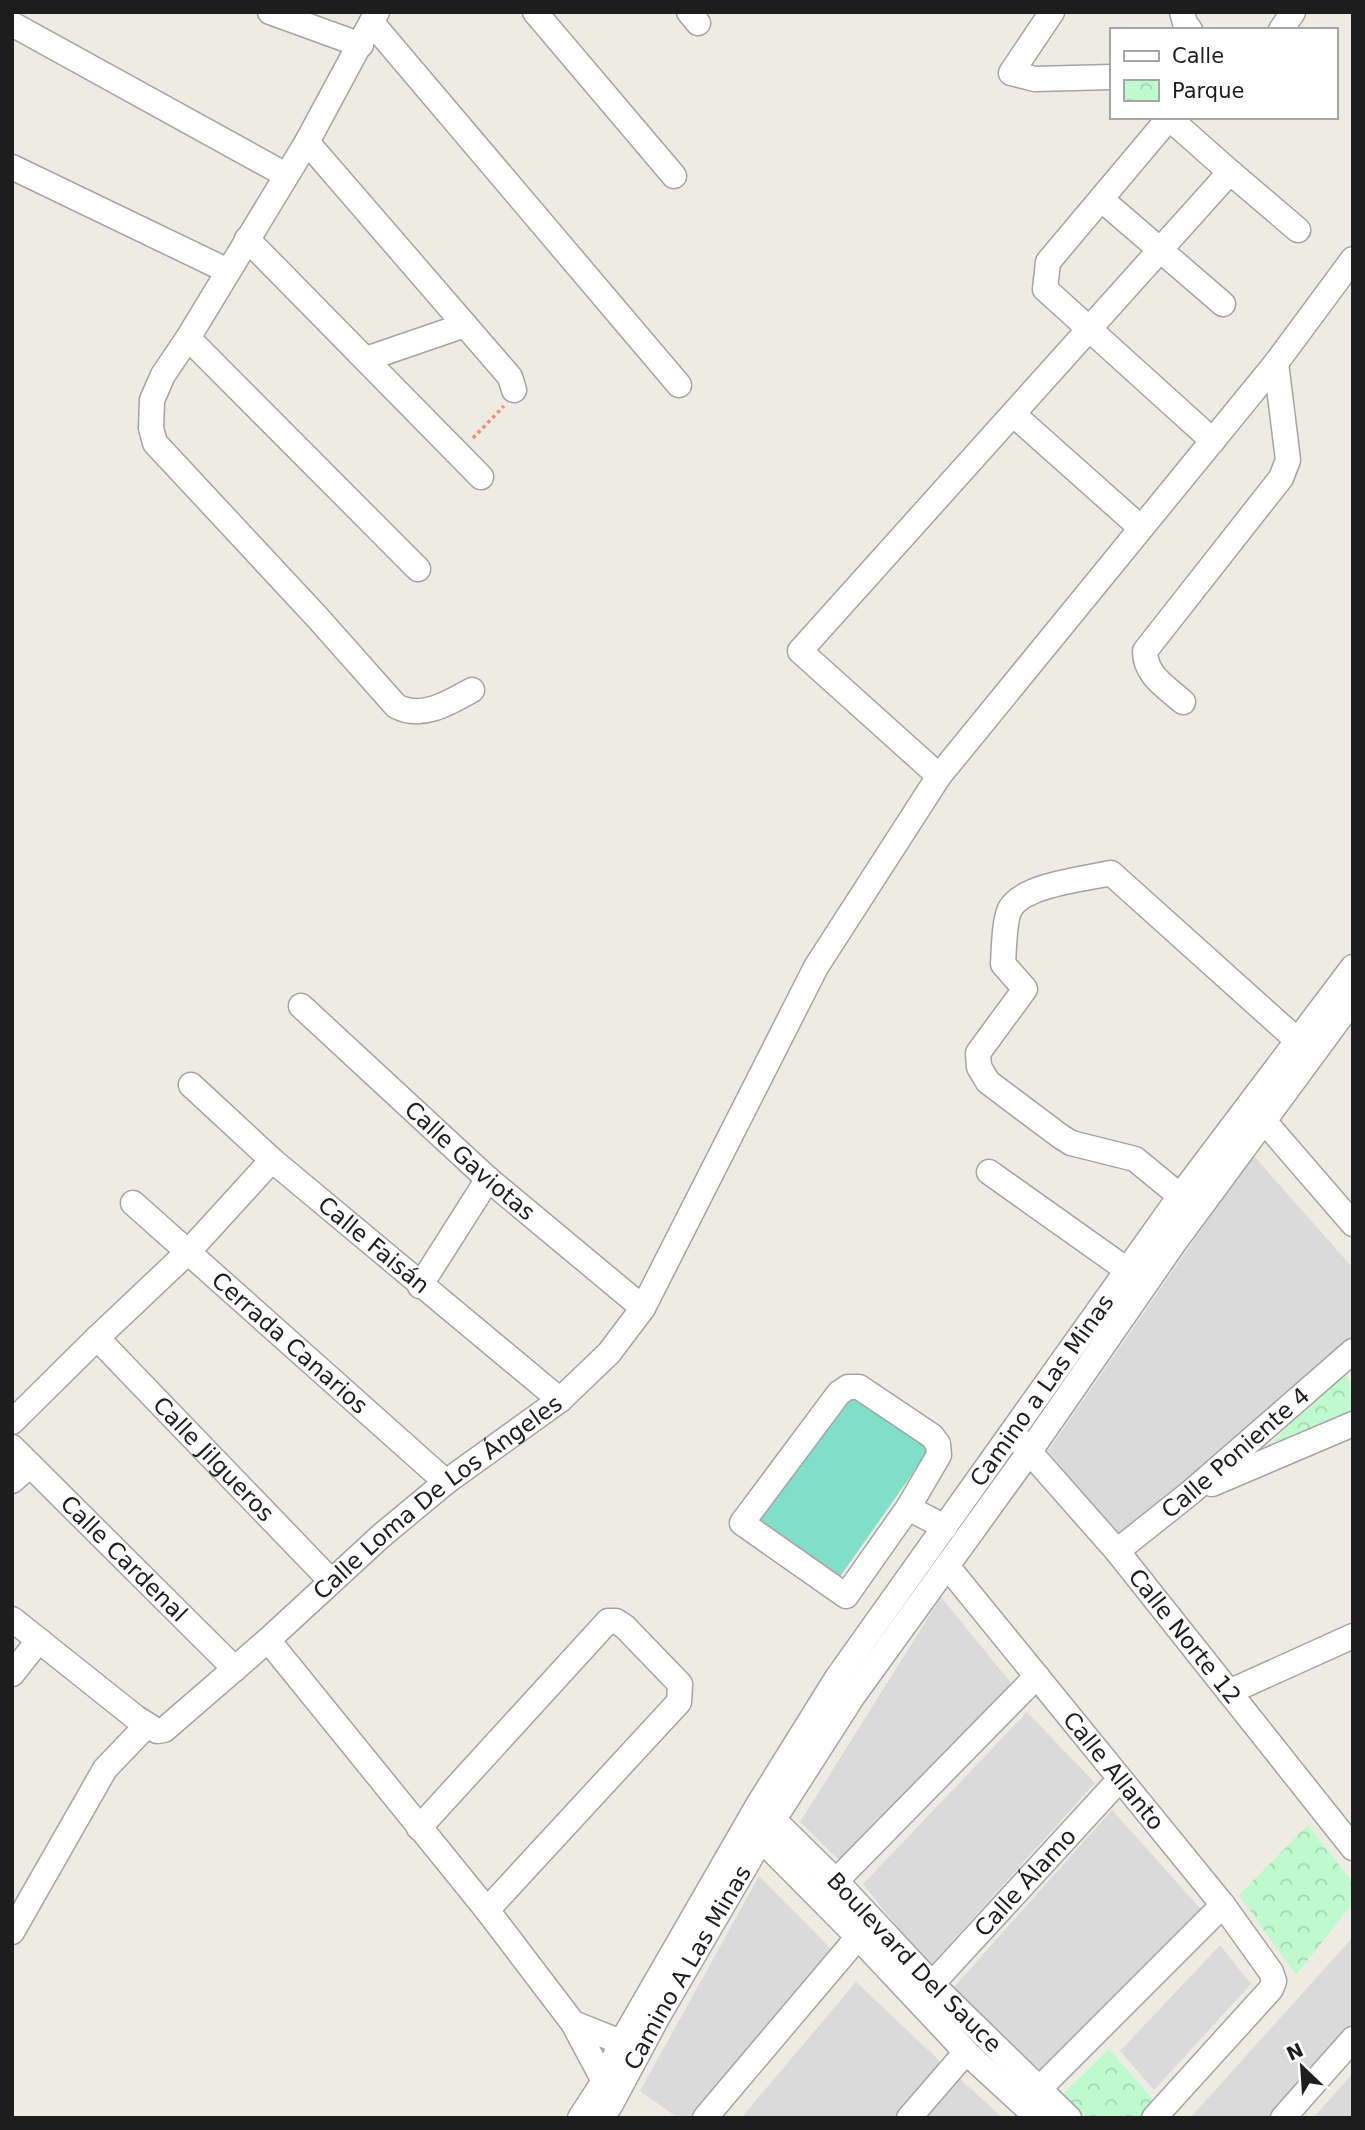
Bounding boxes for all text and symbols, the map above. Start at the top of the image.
legend [1110,28,1337,119]
text: Calle [1172,44,1224,68]
text: Parque [1172,79,1244,103]
street label: Calle Gaviotas [399,1096,540,1225]
street label: Calle Faisán [313,1191,435,1299]
street label: Cerrada Canarios [207,1267,373,1419]
street label: Camino a Las Minas [965,1289,1119,1491]
street label: Calle Poniente 4 [1157,1382,1315,1523]
street label: Calle Loma De Los Ángeles [308,1390,567,1605]
street label: Calle Jilgueros [148,1392,279,1527]
street label: Calle Cardenal [55,1490,192,1627]
street label: Calle Norte 12 [1123,1564,1246,1709]
street label: Calle Allanto [1058,1706,1169,1835]
street label: Calle Álamo [969,1823,1081,1942]
street label: Camino A Las Minas [619,1861,756,2074]
street label: Boulevard Del Sauce [822,1867,1007,2057]
north arrow [1267,2032,1337,2102]
text: N [1283,2038,1307,2065]

